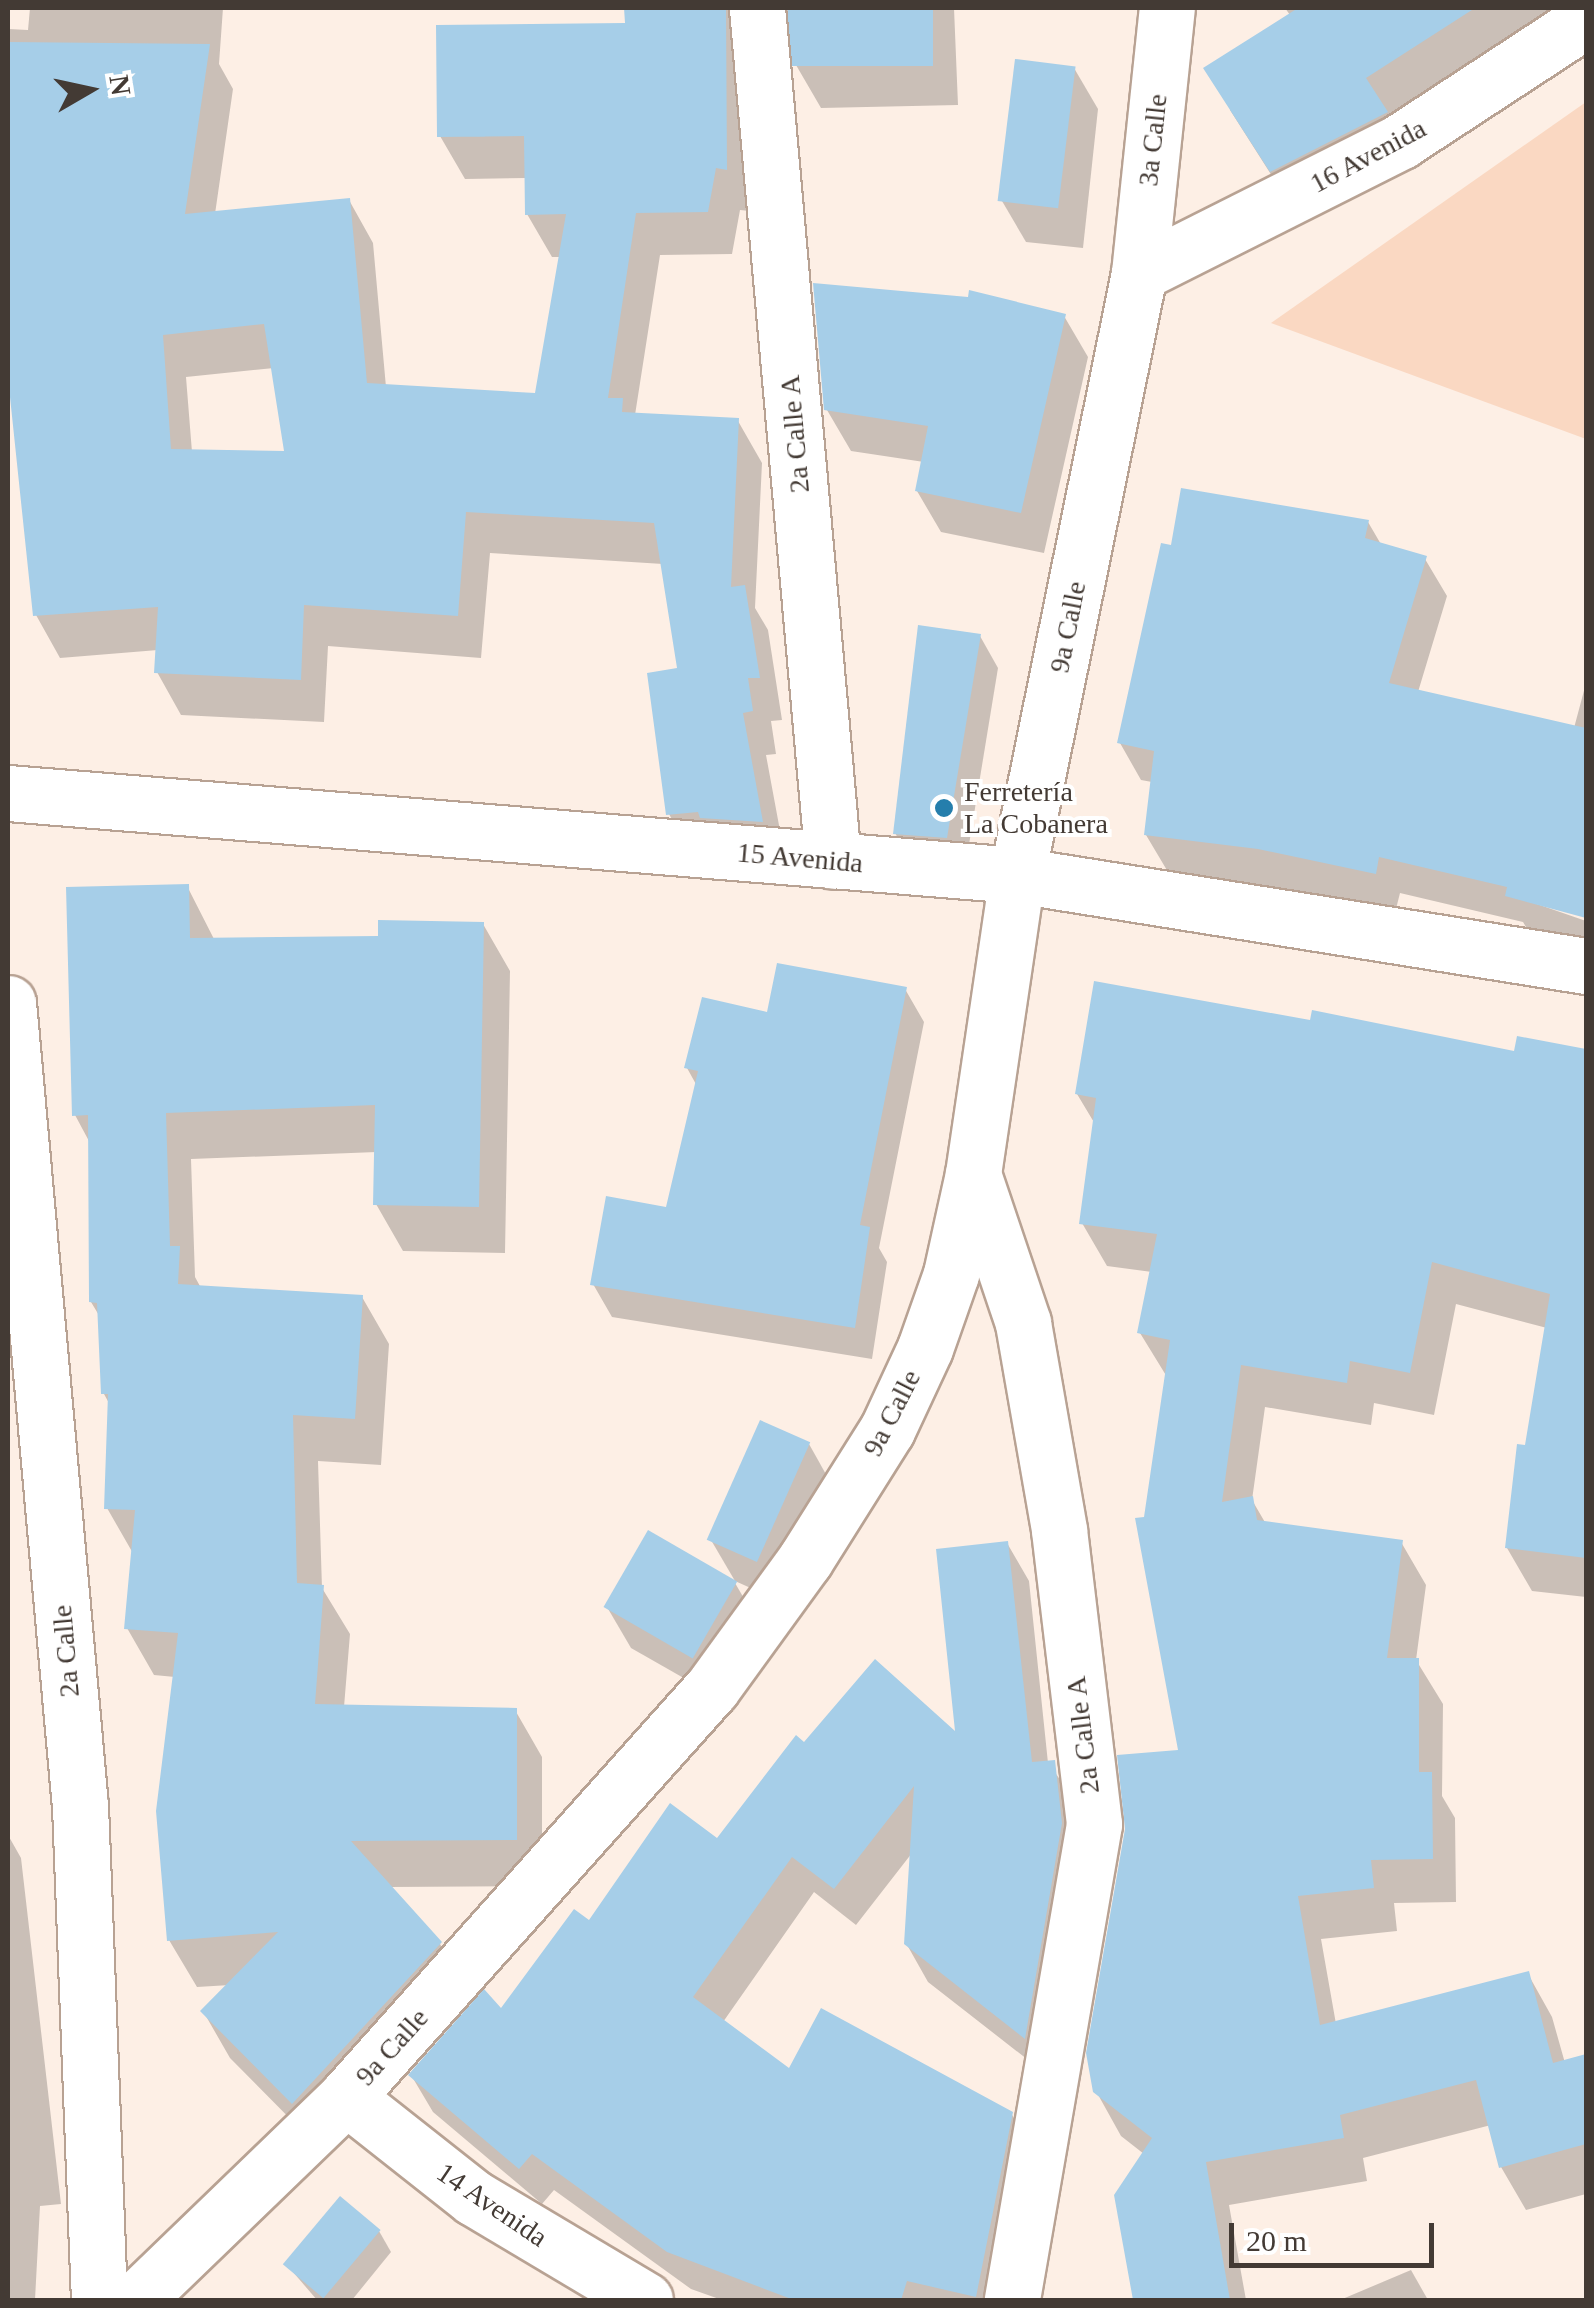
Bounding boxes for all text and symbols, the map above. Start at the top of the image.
north arrow [40,40,140,140]
text: N [103,73,137,98]
street label: 3a Calle [1131,92,1175,188]
street label: 16 Avenida [1304,111,1432,201]
street label: 2a Calle A [773,373,817,495]
street label: 9a Calle [1043,578,1093,676]
place label: Ferretería La Cobanera [964,775,1108,841]
marker: Ferretería La Cobanera [933,797,955,819]
street label: 15 Avenida [735,836,865,880]
street label: 9a Calle [856,1364,928,1462]
street label: 2a Calle [45,1603,87,1699]
street label: 2a Calle A [1059,1674,1107,1796]
street label: 9a Calle [349,2001,435,2093]
street label: 14 Avenida [430,2155,554,2255]
scale bar [1234,2203,1439,2265]
text: 20 m [1246,2224,1307,2257]

